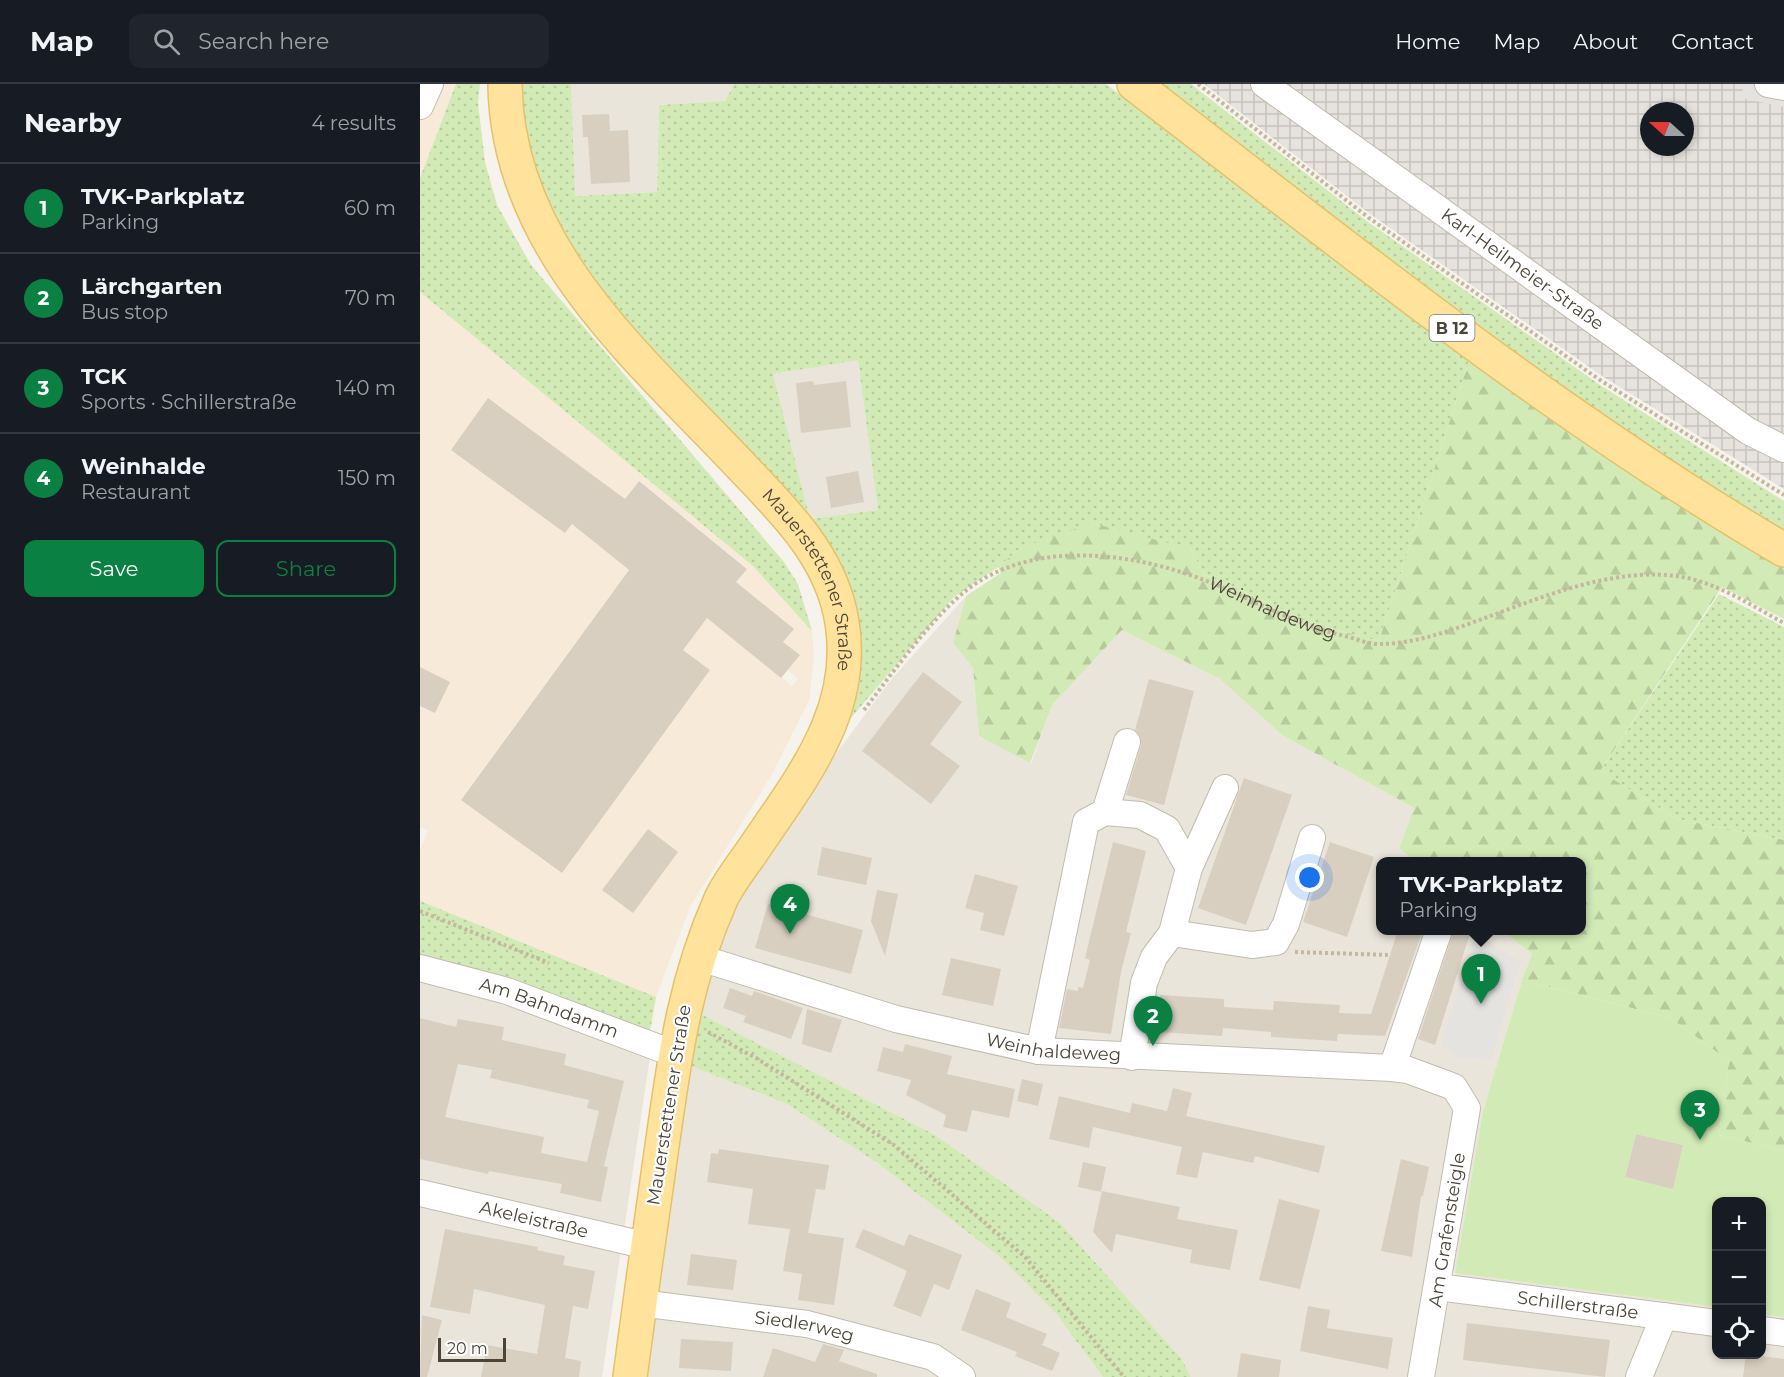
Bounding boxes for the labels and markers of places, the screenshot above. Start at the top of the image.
pin: 4 [770,884,809,934]
pin: 1 [1462,954,1500,1004]
pin: 2 [1134,996,1172,1046]
pin: 3 [1680,1090,1720,1140]

